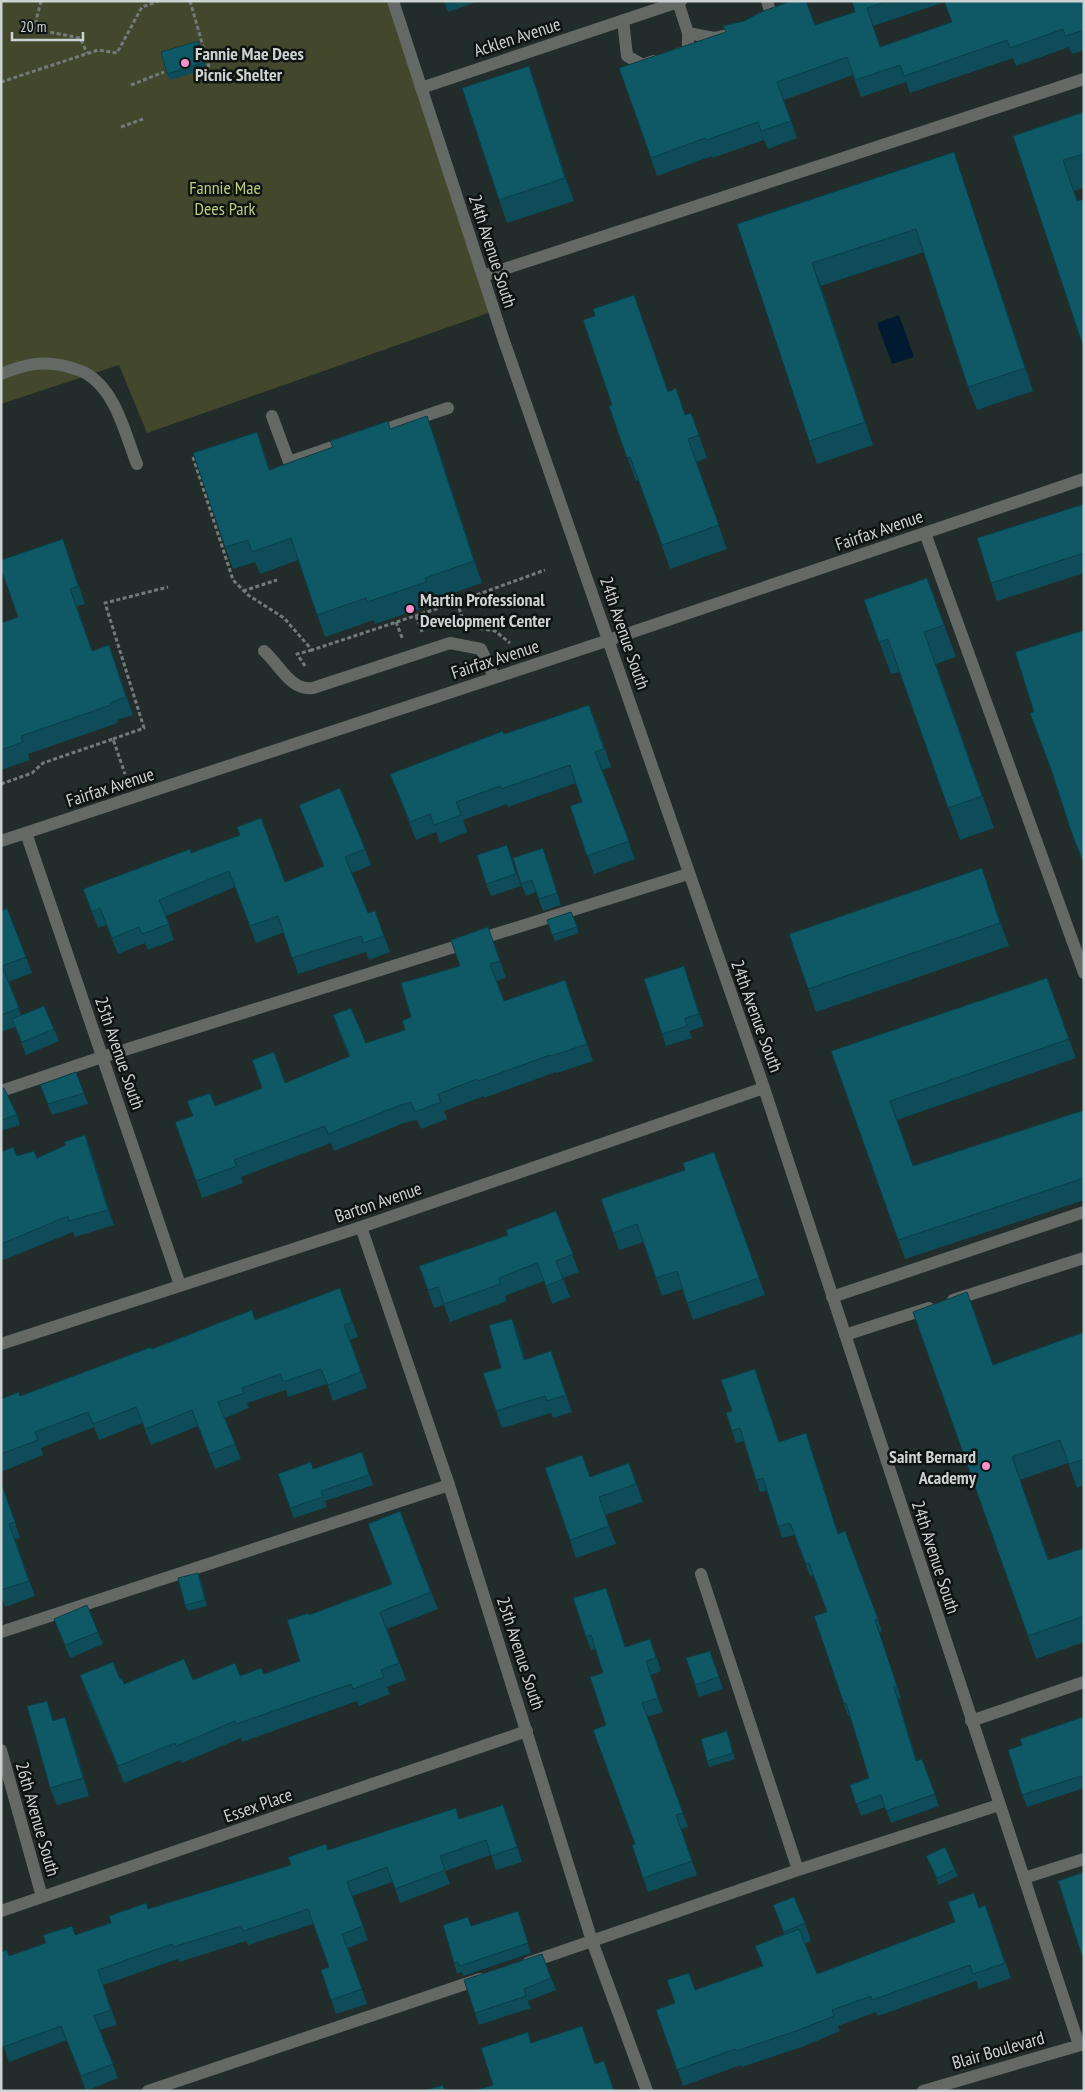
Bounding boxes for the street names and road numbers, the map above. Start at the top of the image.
street label: Acklen Avenue [471,12,563,62]
street label: 24th Avenue South [464,191,522,311]
street label: Fairfax Avenue [832,504,926,556]
street label: 24th Avenue South [595,574,655,692]
street label: Fairfax Avenue [448,634,542,684]
street label: Fairfax Avenue [63,762,157,812]
street label: 24th Avenue South [726,957,788,1075]
street label: 25th Avenue South [90,994,150,1112]
street label: Barton Avenue [332,1176,424,1228]
street label: 24th Avenue South [907,1497,965,1617]
street label: 25th Avenue South [492,1593,550,1713]
street label: 26th Avenue South [11,1759,65,1879]
street label: Essex Place [221,1783,295,1827]
street label: Blair Boulevard [949,2026,1047,2074]

